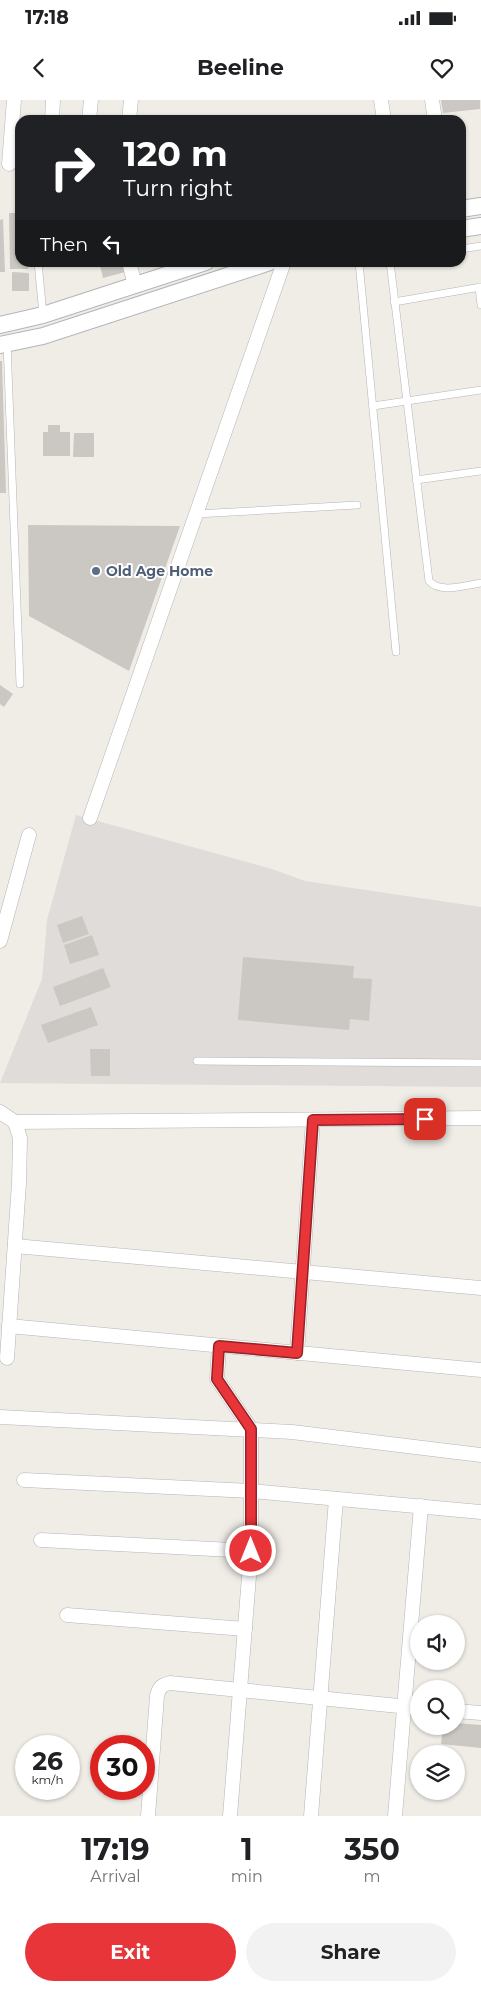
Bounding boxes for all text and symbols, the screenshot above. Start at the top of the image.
text: 17:18 [25,6,69,29]
icon: back [25,54,53,82]
text: Beeline [197,54,284,81]
icon: heart [428,54,456,82]
text: 120 m [123,132,228,175]
icon: right [40,135,105,200]
text: Turn right [123,175,233,202]
icon: left [98,230,126,258]
text: Then [40,233,88,256]
place label: Old Age Home [106,562,213,580]
marker: Old Age Home [90,565,102,577]
pin [404,1098,446,1140]
icon: arrive [411,1105,439,1133]
position arrow [224,1524,276,1576]
map controls [410,1615,465,1800]
button: sound [410,1615,465,1670]
button: search [410,1680,465,1735]
speed limit sign: 30 [90,1735,155,1800]
button: layers [410,1745,465,1800]
text: 26 [32,1746,63,1776]
text: km/h [31,1772,64,1787]
text: 17:19 [81,1831,150,1868]
text: 1 [241,1831,253,1868]
text: 350 [344,1831,400,1868]
text: Arrival [90,1867,141,1886]
text: min [231,1867,263,1886]
text: m [363,1867,380,1886]
button: Exit [25,1923,236,1981]
button: Share [246,1923,456,1981]

